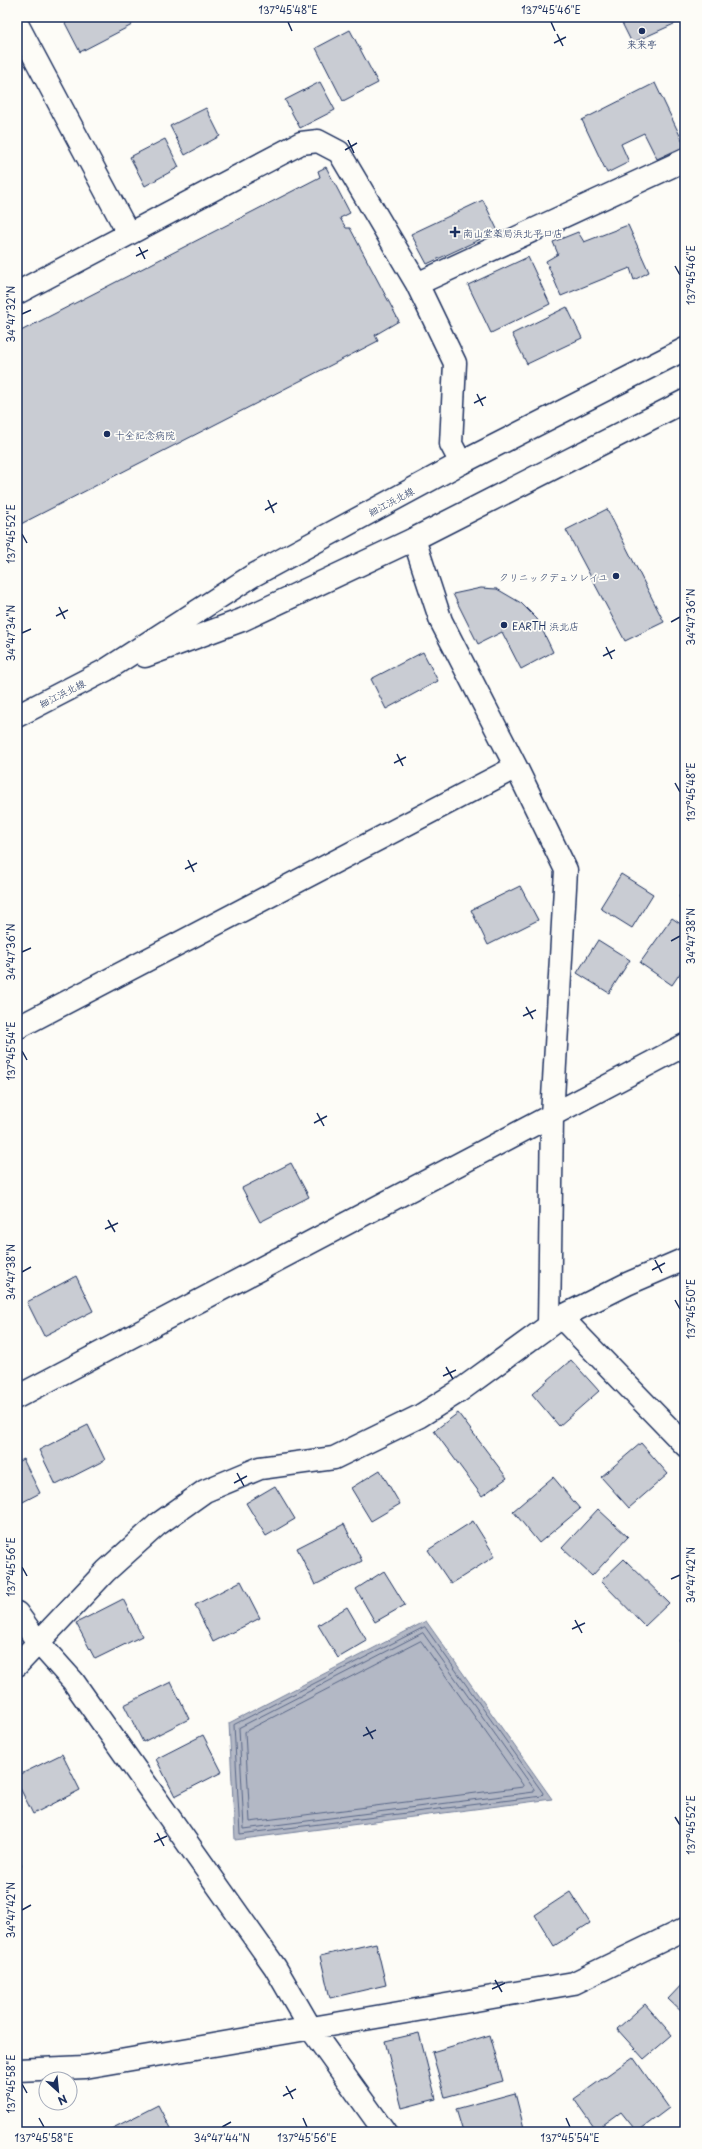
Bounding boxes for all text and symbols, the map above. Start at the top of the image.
text: 137°45'48"E [258,2,318,17]
text: 137°45'46"E [521,2,581,17]
marker: 来来亭 [637,26,647,36]
place label: 来来亭 [627,36,657,51]
place label: 南山堂薬局浜北平口店 [463,225,563,240]
marker: 南山堂薬局浜北平口店 [450,227,460,237]
text: 137°45'46"E [683,245,698,305]
text: 34°47'32"N [3,285,18,342]
place label: 十全記念病院 [115,427,175,442]
marker: 十全記念病院 [102,429,112,439]
street label: 細江浜北線 [365,483,417,519]
text: 137°45'52"E [3,504,18,564]
place label: クリニックデュソレイユ [499,569,608,584]
marker: クリニックデュソレイユ [611,571,621,581]
text: 34°47'36"N [683,588,698,645]
text: 34°47'34"N [3,605,18,661]
place label: EARTH 浜北店 [512,618,579,633]
marker: EARTH 浜北店 [499,620,509,630]
street label: 細江浜北線 [36,675,88,711]
text: 137°45'48"E [683,762,698,822]
text: 34°47'38"N [683,908,698,964]
text: 34°47'36"N [3,923,18,980]
text: 137°45'54"E [3,1021,18,1081]
text: 34°47'38"N [3,1244,18,1300]
text: 137°45'50"E [683,1279,698,1339]
text: 137°45'56"E [3,1537,18,1597]
text: 34°47'42"N [683,1547,698,1603]
text: 137°45'52"E [683,1795,698,1855]
text: 34°47'42"N [3,1882,18,1938]
text: 137°45'58"E [3,2054,18,2114]
north arrow [38,2071,78,2111]
text: N [55,2091,71,2110]
text: 137°45'58"E [14,2130,74,2145]
text: 34°47'44"N [194,2130,250,2145]
text: 137°45'56"E [277,2130,337,2145]
text: 137°45'54"E [540,2130,600,2145]

